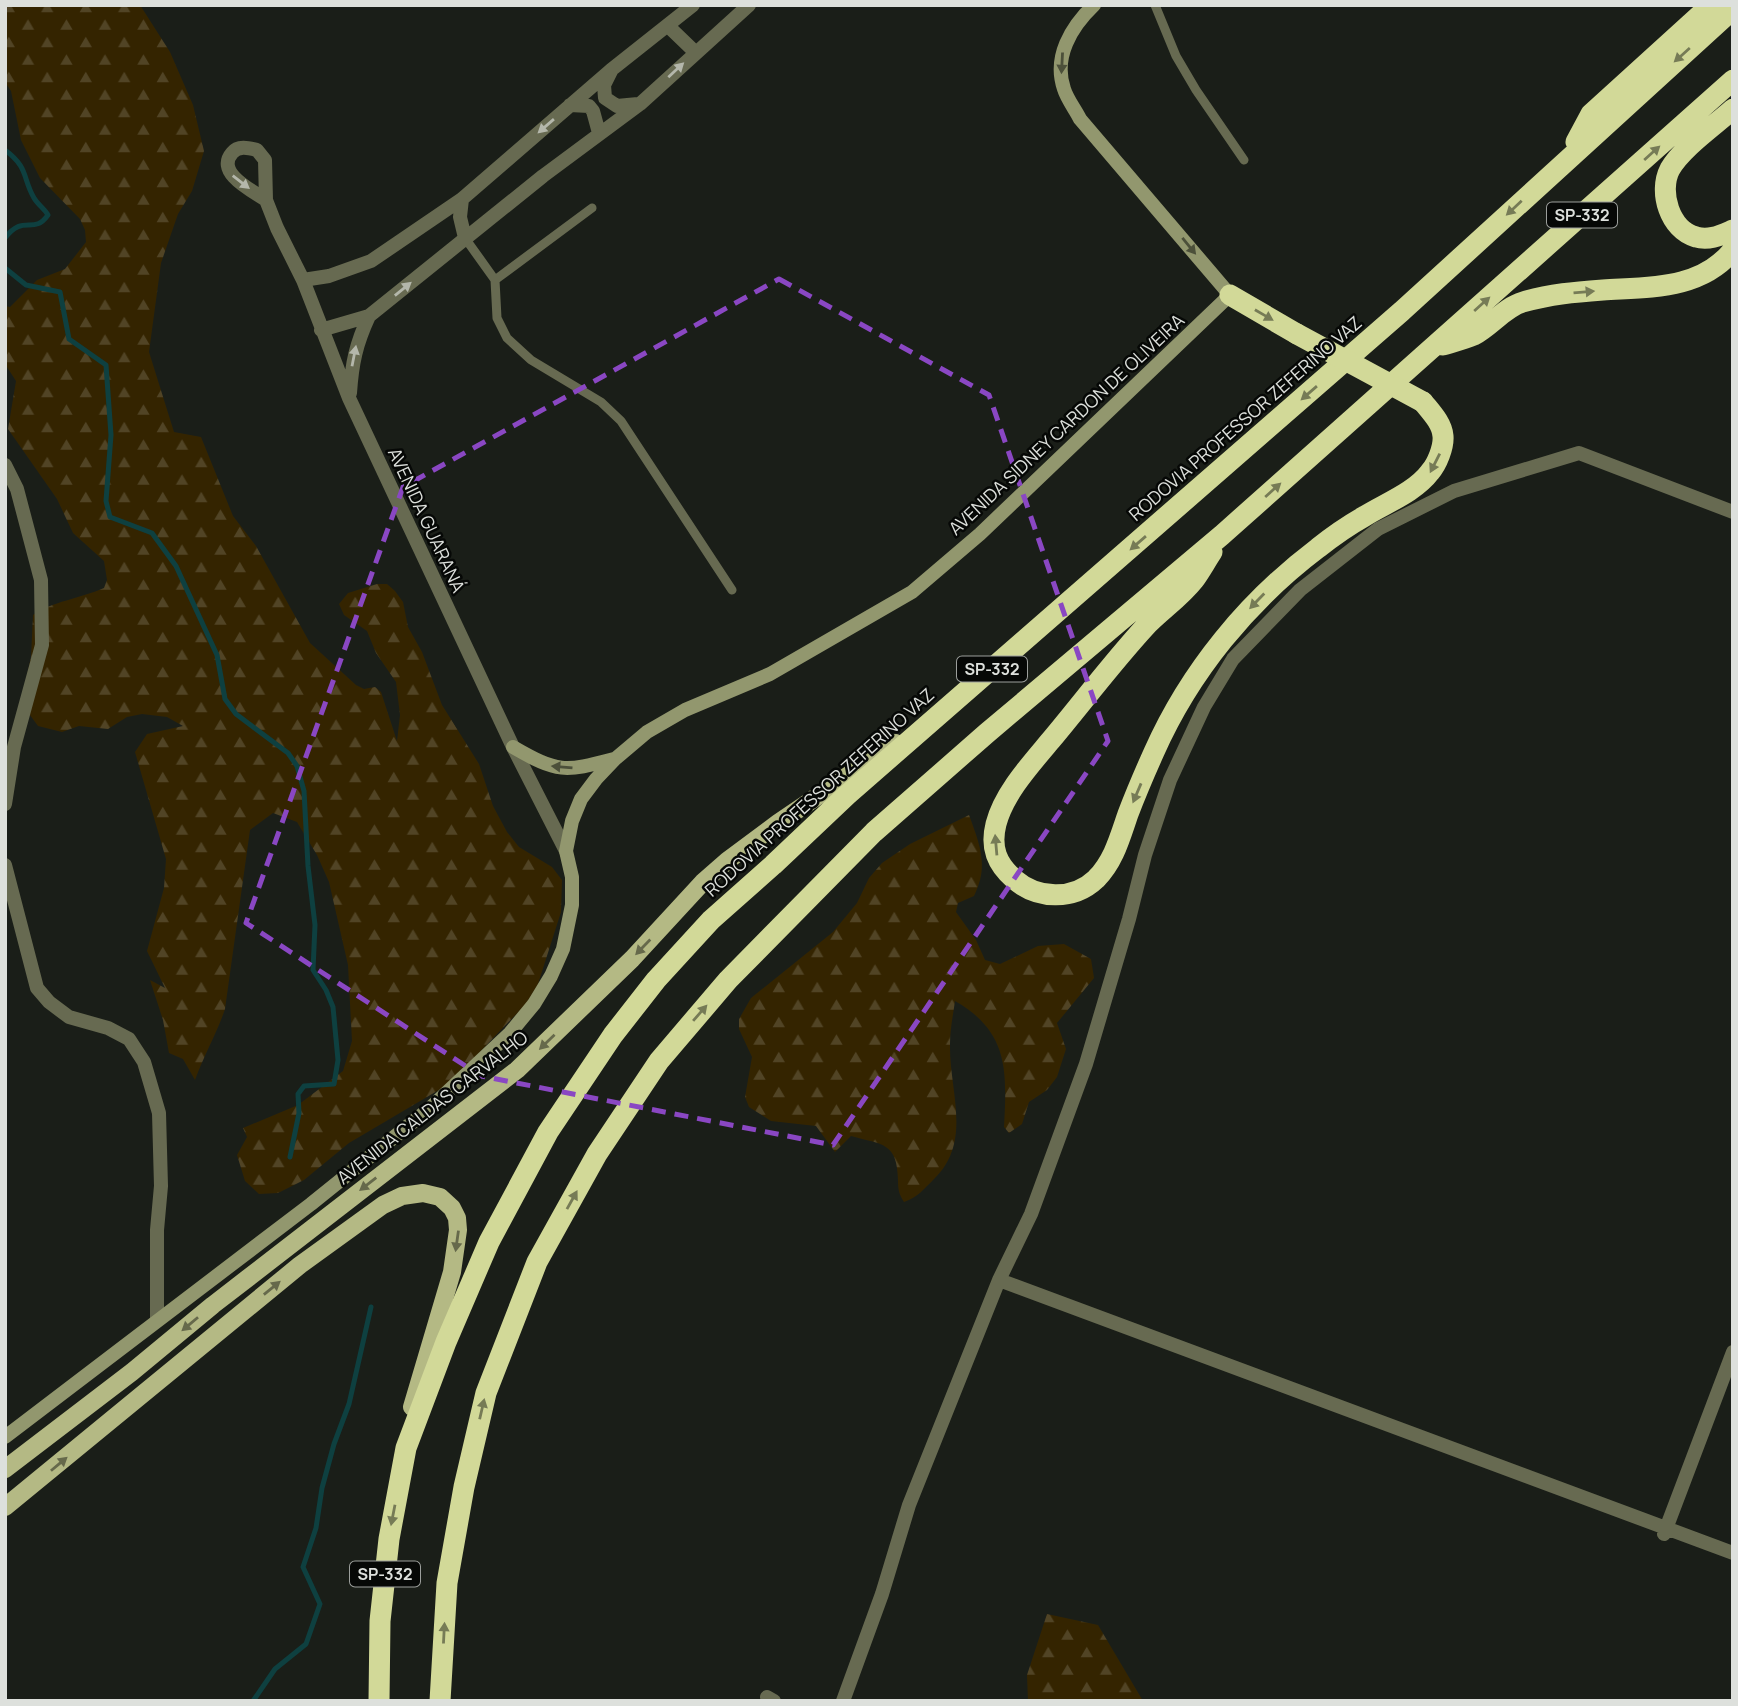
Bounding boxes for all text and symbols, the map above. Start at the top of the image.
one-way arrow [1674,46,1691,62]
one-way arrow [1057,52,1068,74]
one-way arrow [667,63,684,79]
one-way arrow [537,118,555,134]
one-way arrow [1643,145,1660,161]
one-way arrow [232,175,250,190]
one-way arrow [1506,199,1523,215]
road number: SP-332 [1547,202,1617,228]
one-way arrow [1181,237,1196,254]
one-way arrow [394,282,411,297]
one-way arrow [1573,286,1595,297]
one-way arrow [1473,296,1491,312]
street label: AVENIDA SIDNEY CARDON DE OLIVEIRA [943,308,1189,540]
one-way arrow [1254,308,1273,321]
street label: RODOVIA PROFESSOR ZEFERINO VAZ [1124,310,1366,526]
one-way arrow [349,345,360,367]
one-way arrow [1300,385,1317,400]
street label: AVENIDA GUARANÁ [383,444,471,597]
one-way arrow [1429,453,1441,473]
one-way arrow [1264,482,1282,498]
one-way arrow [1129,535,1147,551]
one-way arrow [1249,592,1265,609]
road number: SP-332 [957,656,1027,682]
street label: RODOVIA PROFESSOR ZEFERINO VAZ [699,682,939,902]
one-way arrow [551,762,573,773]
one-way arrow [1132,782,1143,803]
one-way arrow [990,834,1001,856]
one-way arrow [636,938,652,955]
one-way arrow [692,1004,708,1022]
street label: AVENIDA CALDAS CARVALHO [332,1025,532,1189]
one-way arrow [538,1034,555,1051]
one-way arrow [360,1176,378,1191]
one-way arrow [566,1191,578,1210]
one-way arrow [451,1230,462,1252]
one-way arrow [262,1281,280,1296]
one-way arrow [181,1316,198,1331]
one-way arrow [477,1398,488,1420]
one-way arrow [49,1457,67,1472]
one-way arrow [388,1504,399,1526]
road number: SP-332 [350,1562,420,1586]
one-way arrow [439,1621,450,1643]

